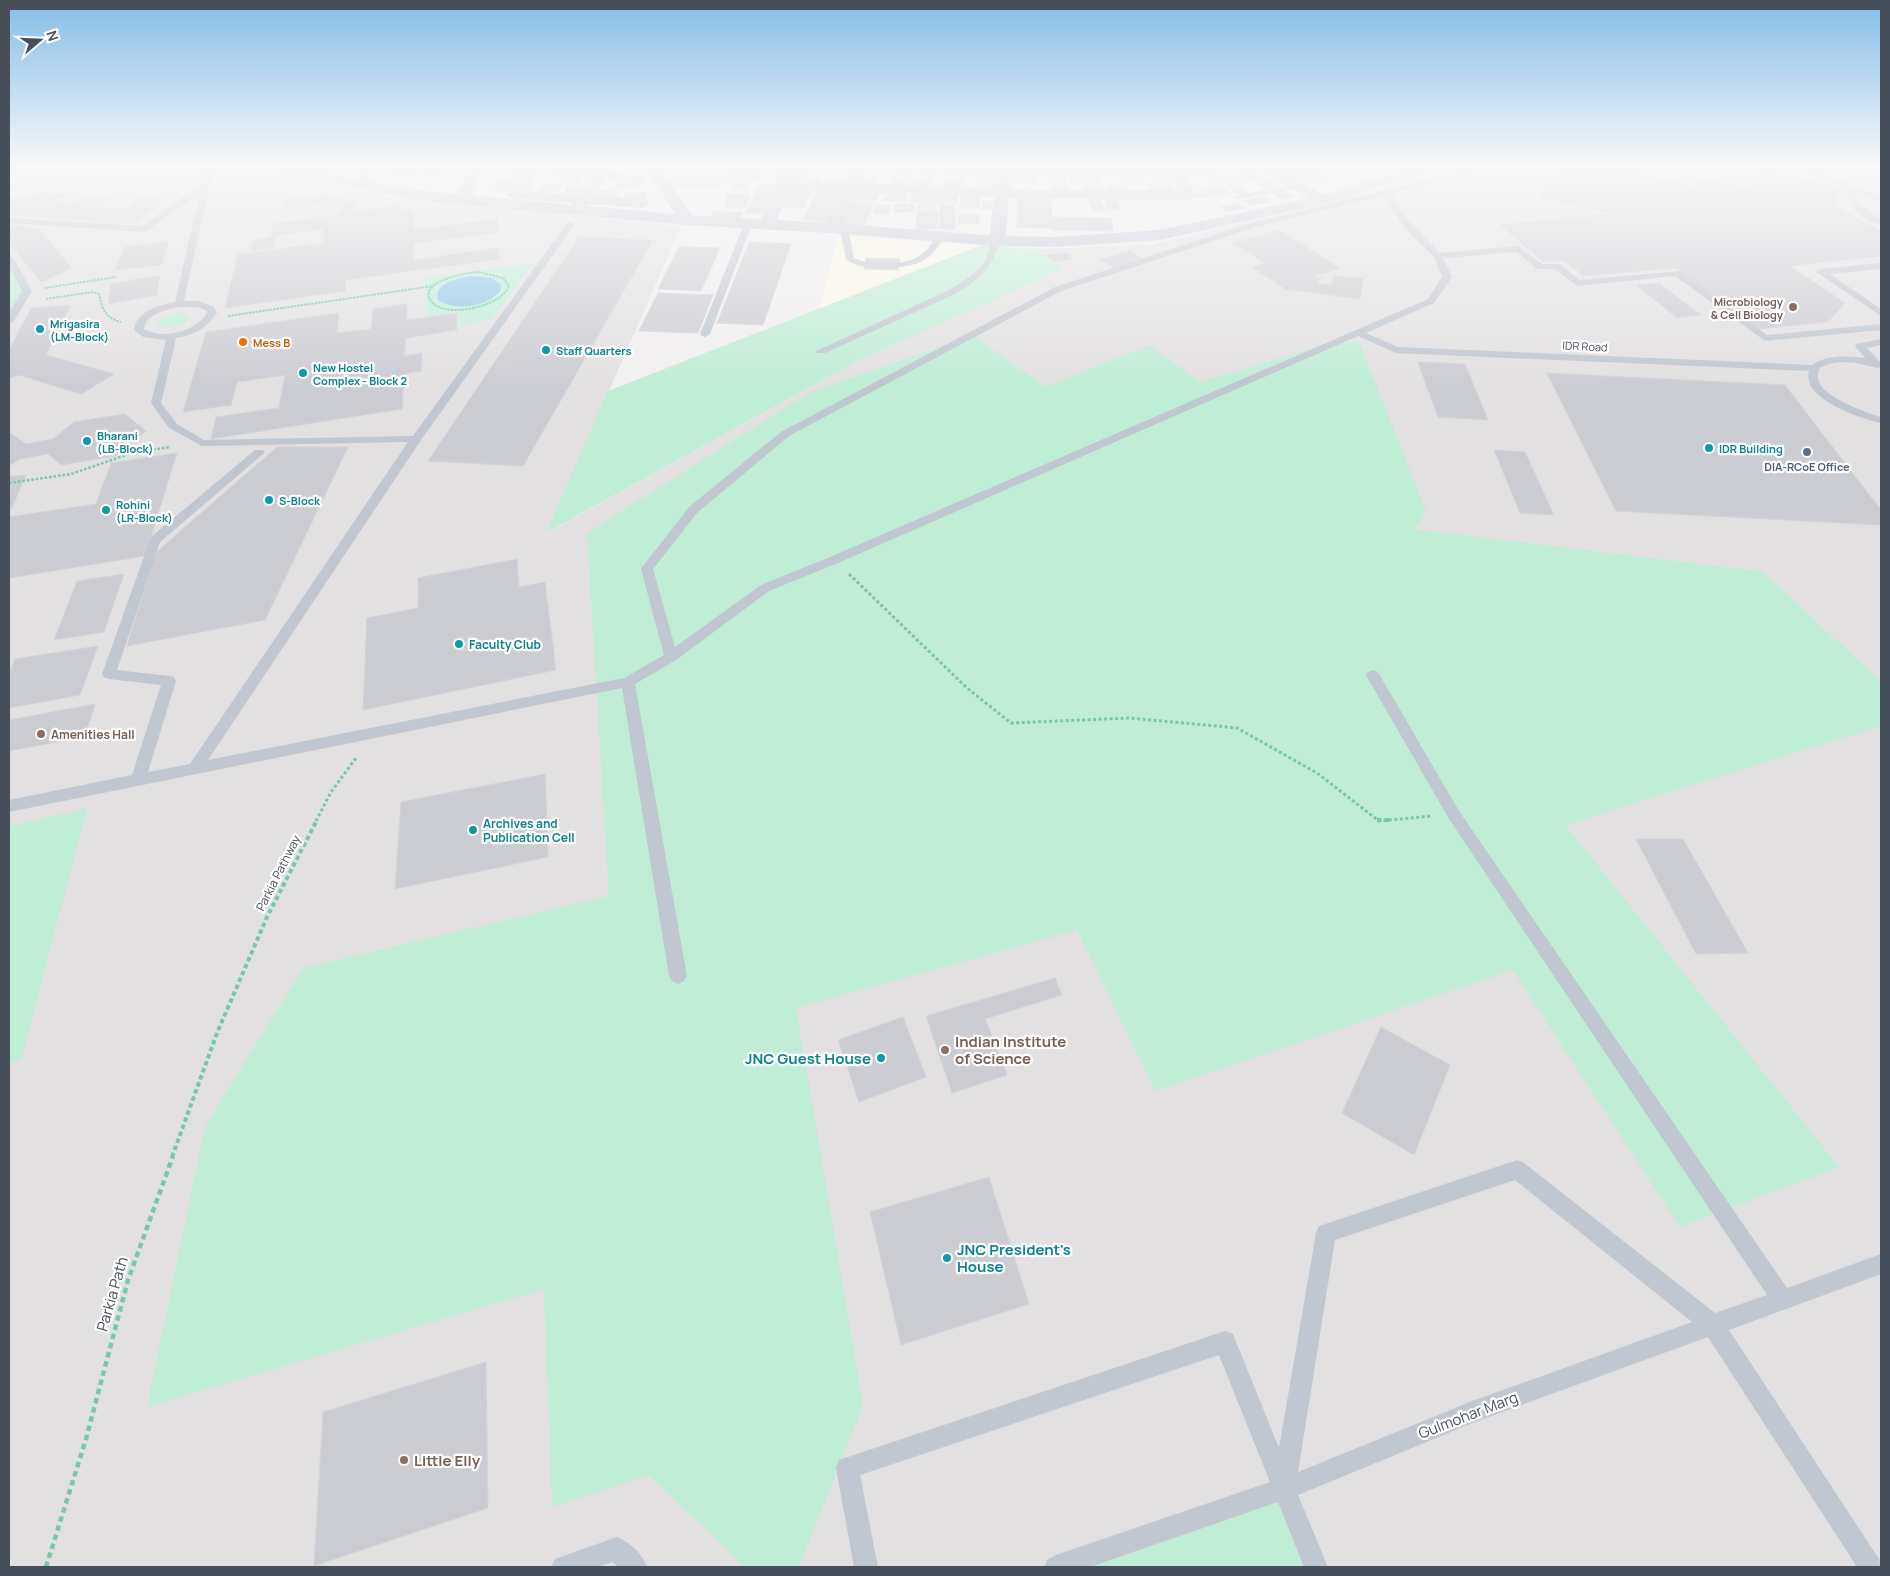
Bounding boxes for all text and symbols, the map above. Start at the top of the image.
north arrow [15,15,65,65]
text: N [42,28,63,43]
place label: Microbiology & Cell Biology [1711,294,1784,322]
marker: Microbiology & Cell Biology [1787,301,1799,313]
place label: Mrigasira (LM-Block) [50,316,109,344]
marker: Mrigasira (LM-Block) [34,323,46,335]
place label: Mess B [253,335,290,350]
marker: Mess B [237,336,249,348]
street label: IDR Road [1562,337,1608,355]
place label: Staff Quarters [556,343,631,358]
marker: Staff Quarters [540,344,552,356]
place label: New Hostel Complex - Block 2 [313,360,407,388]
marker: New Hostel Complex - Block 2 [297,367,309,379]
place label: Bharani (LB-Block) [97,428,153,456]
marker: Bharani (LB-Block) [81,435,93,447]
place label: IDR Building [1719,441,1783,456]
marker: IDR Building [1703,442,1715,454]
marker: DIA-RCoE Office [1801,446,1813,458]
place label: DIA-RCoE Office [1764,459,1850,474]
place label: S-Block [279,493,321,508]
marker: S-Block [263,494,275,506]
place label: Rohini (LR-Block) [116,497,173,525]
marker: Rohini (LR-Block) [100,504,112,516]
place label: Faculty Club [469,636,541,653]
marker: Faculty Club [453,638,465,650]
place label: Amenities Hall [51,726,135,743]
marker: Amenities Hall [35,728,47,740]
place label: Archives and Publication Cell [483,815,575,846]
marker: Archives and Publication Cell [467,824,479,836]
street label: Parkia Pathway [252,832,305,914]
place label: Indian Institute of Science [955,1031,1066,1069]
marker: Indian Institute of Science [939,1044,951,1056]
place label: JNC Guest House [745,1048,871,1069]
marker: JNC Guest House [875,1052,887,1064]
place label: JNC President's House [957,1239,1071,1277]
marker: JNC President's House [941,1252,953,1264]
street label: Parkia Path [91,1254,133,1334]
street label: Gulmohar Marg [1415,1386,1521,1444]
place label: Little Elly [414,1450,481,1471]
marker: Little Elly [398,1454,410,1466]

